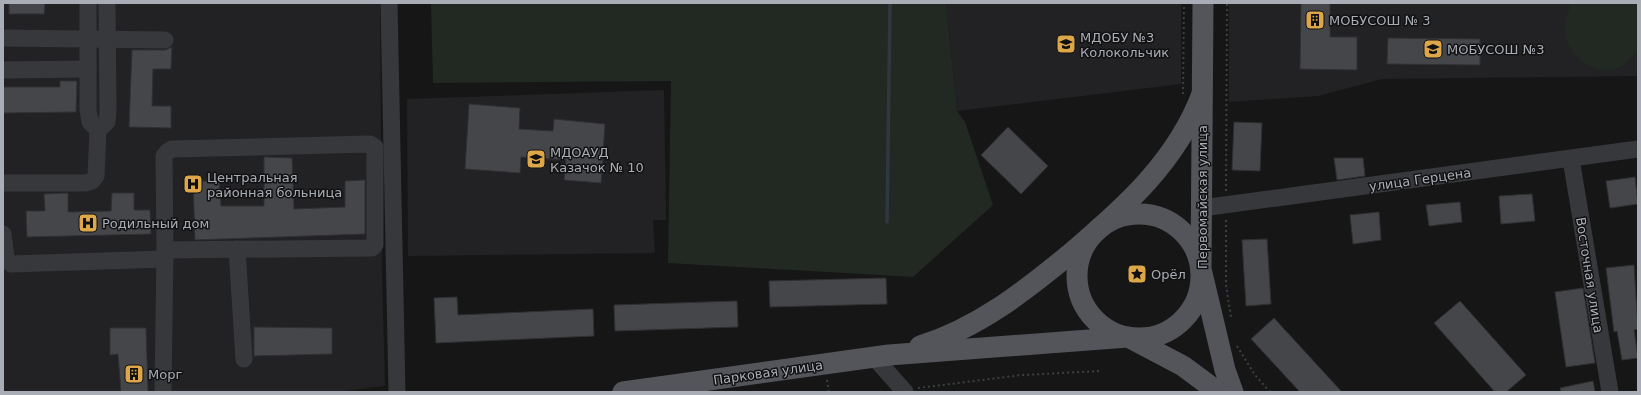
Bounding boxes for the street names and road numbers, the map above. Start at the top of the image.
street label: Первомайская улица [1195,125,1210,269]
street label: улица Герцена [1368,165,1472,194]
street label: Восточная улица [1573,216,1606,334]
street label: Парковая улица [712,357,824,388]

